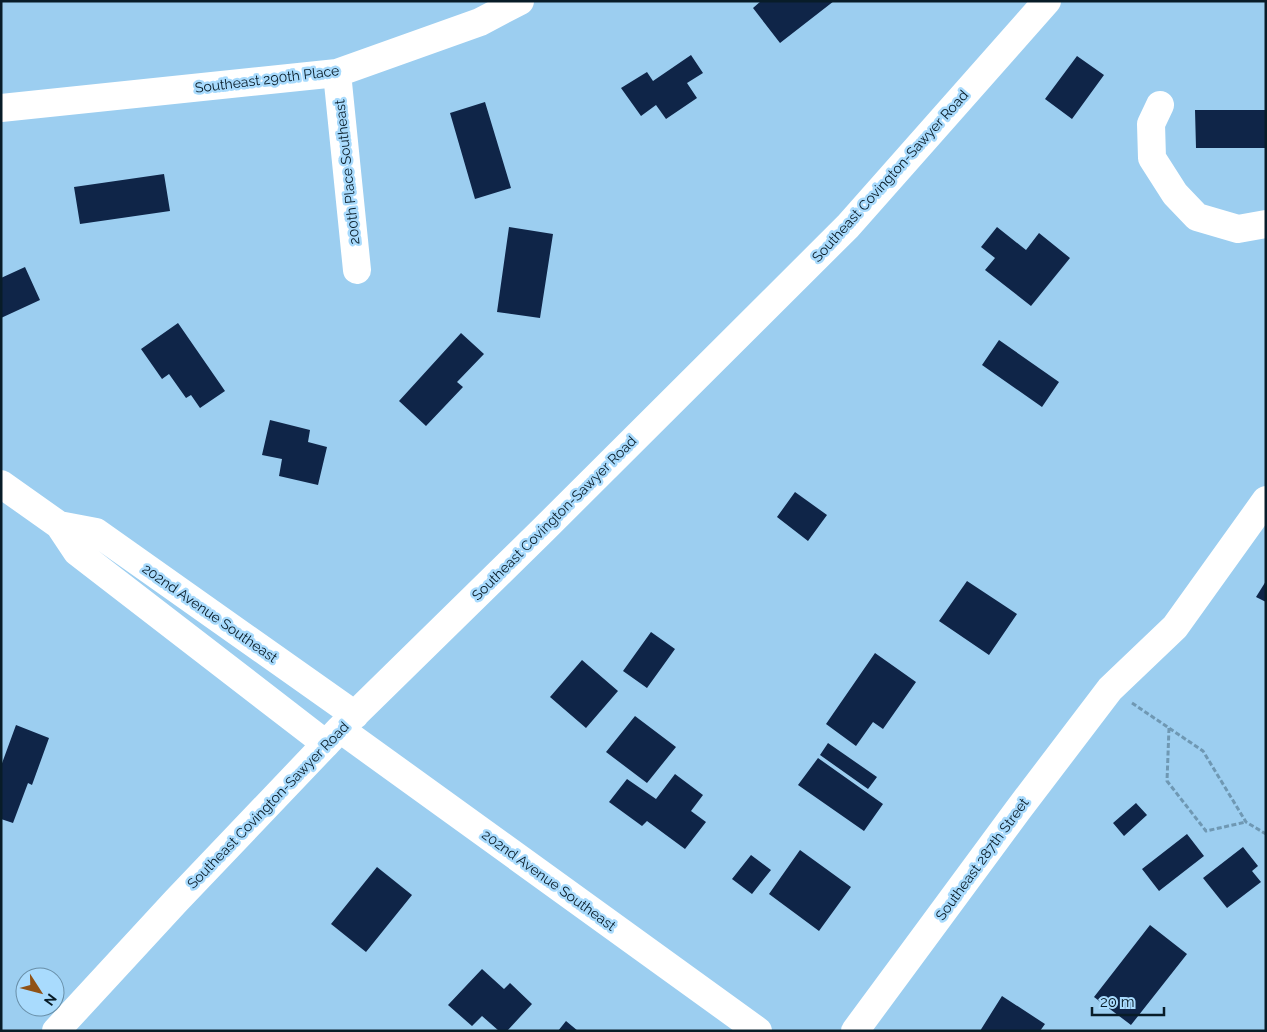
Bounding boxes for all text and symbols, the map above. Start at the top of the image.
street label: Southeast 290th Place [194,62,340,96]
street label: Southeast Covington-Sawyer Road [809,87,971,265]
street label: 200th Place Southeast [331,98,363,245]
street label: Southeast Covington-Sawyer Road [469,433,639,603]
street label: 202nd Avenue Southeast [139,560,281,666]
street label: Southeast Covington-Sawyer Road [184,718,352,892]
street label: Southeast 287th Street [932,795,1032,923]
street label: 202nd Avenue Southeast [479,826,619,934]
north arrow [15,967,65,1017]
scale bar [1092,984,1164,1016]
text: N [41,991,60,1009]
text: 20 m [1100,993,1135,1011]

